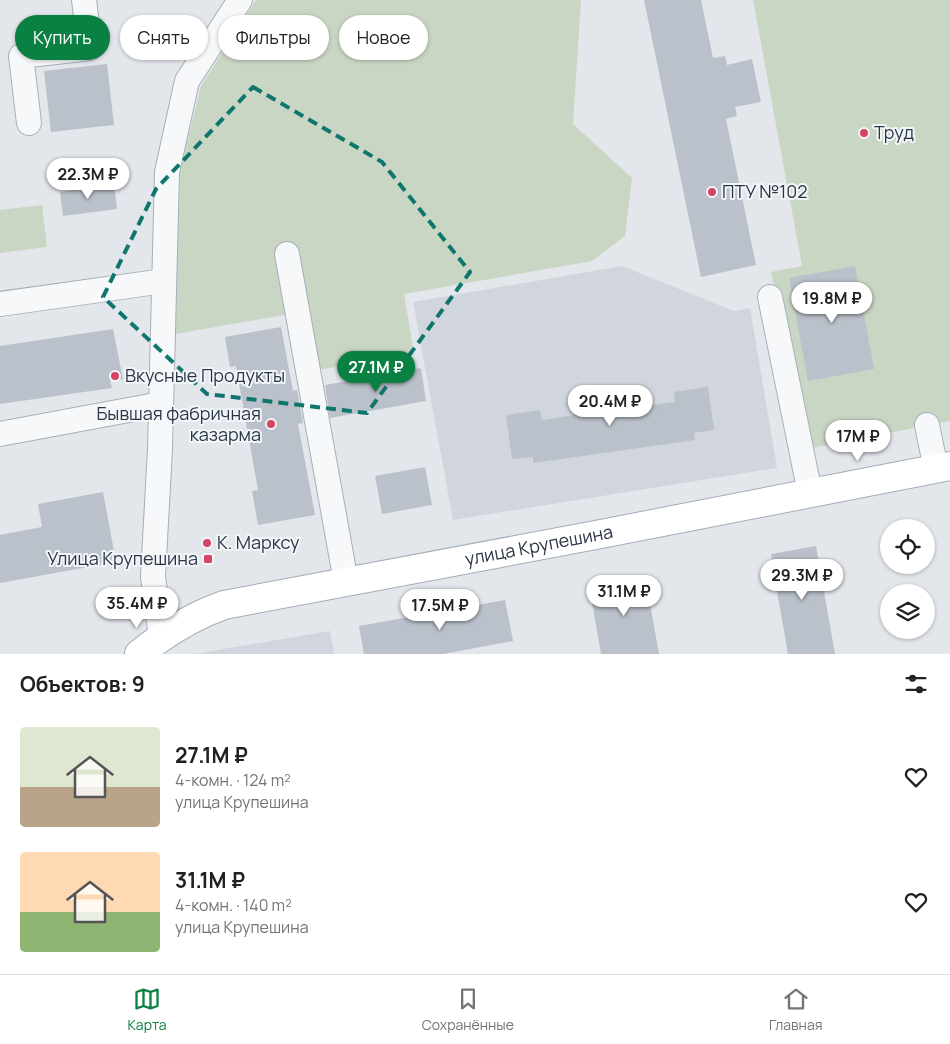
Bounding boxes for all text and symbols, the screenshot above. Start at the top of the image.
chip: Купить [15,15,110,60]
chip: Снять [120,15,208,60]
chip: Фильтры [218,15,329,60]
chip: Новое [339,15,428,60]
place label: Труд [874,120,914,144]
marker: Труд [858,127,870,139]
pin: 22.3M ₽ [42,158,134,200]
text: 22.3M ₽ [57,163,119,185]
place label: ПТУ №102 [722,179,807,203]
marker: ПТУ №102 [706,186,718,198]
pin: 19.8M ₽ [786,282,878,324]
text: 19.8M ₽ [802,287,862,309]
pin: 27.1M ₽ [330,350,422,393]
text: 27.1M ₽ [348,356,404,378]
place label: Вкусные Продукты [125,363,285,387]
marker: Вкусные Продукты [109,370,121,382]
pin: 20.4M ₽ [564,384,656,427]
text: 20.4M ₽ [579,390,641,412]
place label: Бывшая фабричная казарма [97,401,261,446]
marker: Бывшая фабричная казарма [265,418,277,430]
pin: 17M ₽ [823,420,893,462]
text: 17M ₽ [836,425,880,447]
street label: улица Крупешина [463,519,615,570]
map controls [880,519,935,639]
button: locate [880,519,935,574]
place label: К. Марксу [217,530,300,554]
marker: К. Марксу [201,537,213,549]
place label: Улица Крупешина [47,546,198,570]
marker: Улица Крупешина [202,553,214,565]
pin: 29.3M ₽ [756,558,848,601]
text: 29.3M ₽ [771,564,833,586]
pin: 31.1M ₽ [578,574,670,617]
text: 31.1M ₽ [597,580,651,602]
button: layers [880,584,935,639]
pin: 35.4M ₽ [91,586,183,629]
pin: 17.5M ₽ [394,588,486,631]
text: 35.4M ₽ [106,592,168,614]
text: 17.5M ₽ [411,594,469,616]
text: Объектов: 9 [20,670,145,698]
icon: filters [902,670,930,698]
text: 27.1M ₽ [175,741,248,769]
icon: home [60,747,120,807]
icon: heart [902,763,930,791]
text: 4-комн. · 124 m² [175,769,291,791]
text: улица Крупешина [175,791,309,813]
text: 31.1M ₽ [175,866,245,894]
icon: home [60,872,120,932]
icon: heart [902,888,930,916]
text: 4-комн. · 140 m² [175,894,292,916]
text: улица Крупешина [175,916,309,938]
tab: Карта [128,985,167,1034]
tab: Сохранённые [422,985,514,1034]
tab: Главная [769,985,822,1034]

